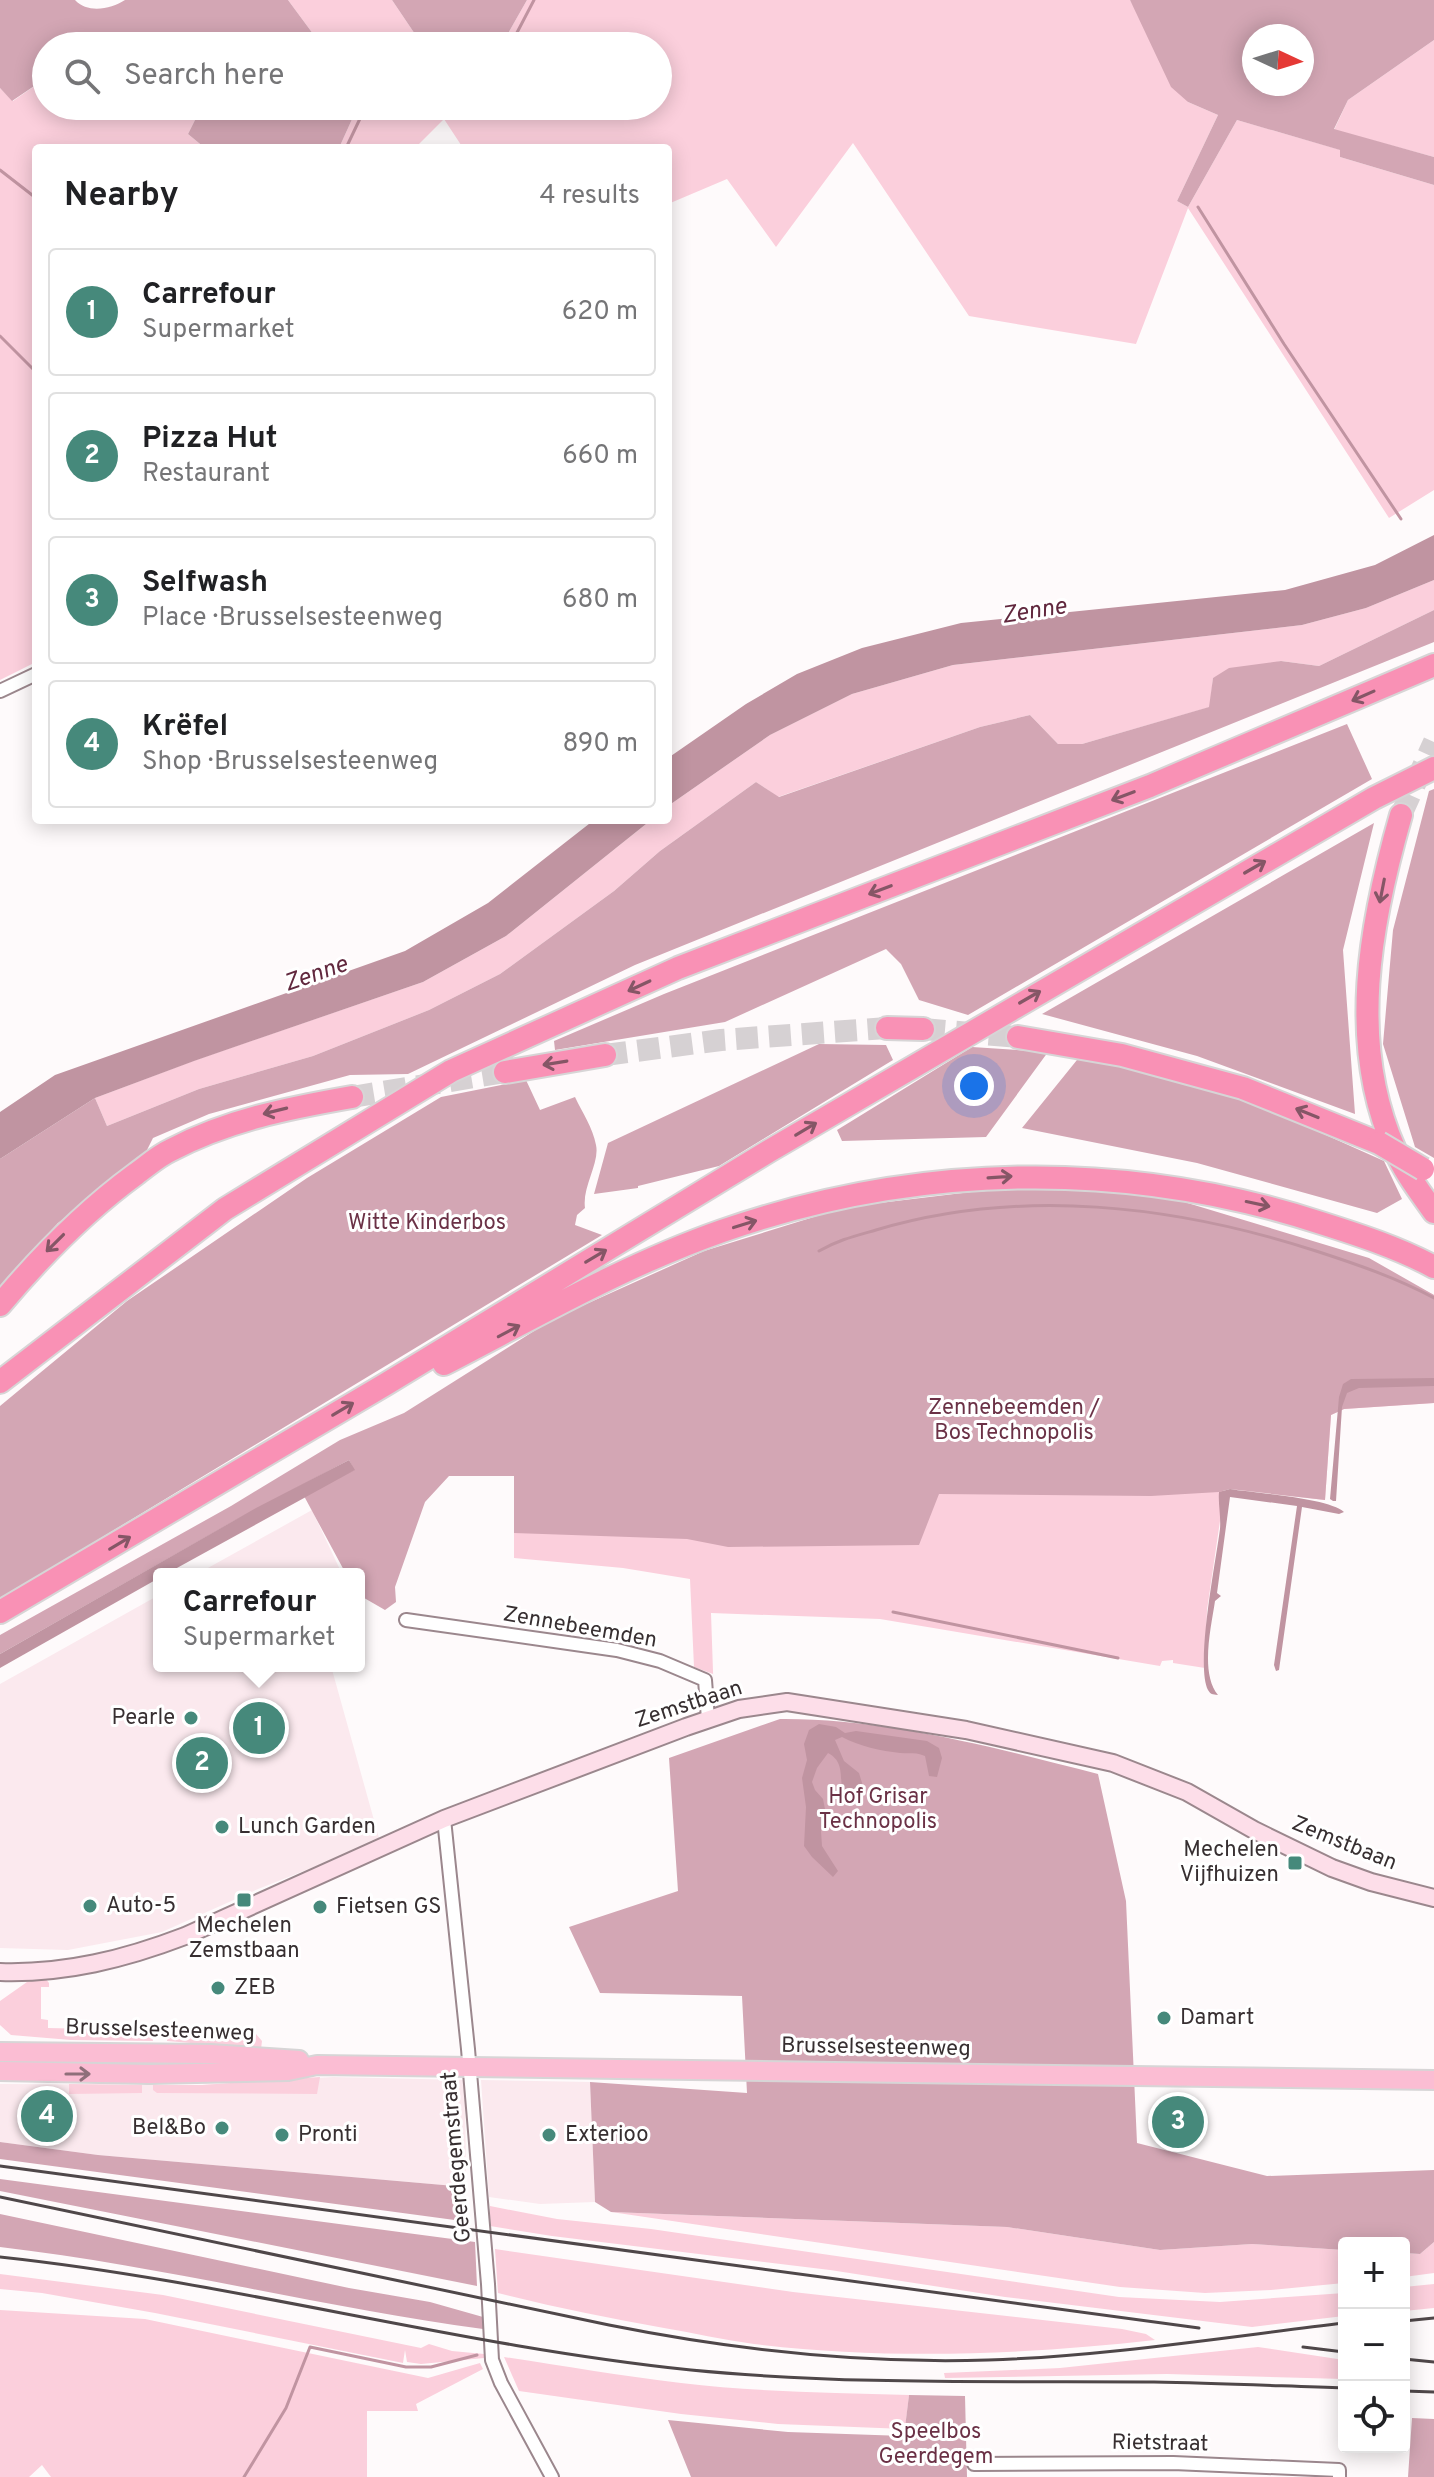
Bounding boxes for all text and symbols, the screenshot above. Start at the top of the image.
north arrow [1242,24,1314,96]
search box [32,32,672,120]
icon: search [60,54,104,98]
text: Search here [124,58,284,95]
text: Nearby [64,175,179,218]
text: 4 results [539,180,640,213]
text: Carrefour [142,277,276,314]
text: 1 [87,296,97,329]
text: 620 m [562,296,638,329]
text: Supermarket [142,314,294,347]
text: Pizza Hut [142,421,278,458]
text: 2 [84,440,100,473]
text: 660 m [562,440,638,473]
text: Restaurant [142,458,270,491]
text: Selfwash [142,565,268,602]
text: 3 [84,584,100,617]
text: 680 m [562,584,638,617]
water label: Zenne [999,592,1069,632]
text: Place · Brusselsesteenweg [142,602,443,635]
one-way arrow [1351,690,1375,705]
text: Krëfel [142,709,228,746]
text: 4 [84,728,100,761]
text: 890 m [562,728,638,761]
text: Shop · Brusselsesteenweg [142,746,438,779]
one-way arrow [1111,790,1136,805]
one-way arrow [1243,859,1266,875]
one-way arrow [1373,877,1388,903]
one-way arrow [868,884,893,898]
water label: Zenne [280,950,352,1000]
one-way arrow [627,979,651,994]
one-way arrow [1018,989,1041,1005]
one-way arrow [543,1057,568,1072]
your location [954,1066,994,1106]
one-way arrow [263,1105,288,1120]
one-way arrow [1295,1105,1320,1119]
one-way arrow [794,1121,817,1137]
one-way arrow [986,1169,1013,1184]
one-way arrow [1244,1197,1270,1212]
park label: Witte Kinderbos [348,1210,506,1237]
one-way arrow [732,1216,758,1231]
one-way arrow [46,1233,65,1252]
one-way arrow [584,1248,607,1264]
one-way arrow [496,1322,520,1338]
park label: Zennebeemden / Bos Technopolis [928,1395,1100,1447]
one-way arrow [331,1401,354,1417]
one-way arrow [108,1534,131,1550]
popup [153,1568,365,1672]
text: Carrefour [183,1585,316,1622]
street label: Zennebeemden [501,1601,659,1655]
text: Supermarket [183,1622,335,1655]
street label: Zemstbaan [632,1675,746,1735]
pin: 1 [233,1698,285,1758]
place label: Pearle [111,1705,175,1732]
marker: Pearle [182,1709,200,1727]
pin: 2 [176,1733,228,1793]
park label: Hof Grisar Technopolis [819,1784,937,1836]
street label: Zemstbaan [1287,1811,1401,1877]
place label: Lunch Garden [238,1814,376,1841]
marker: Lunch Garden [213,1818,231,1836]
place label: Mechelen Vijfhuizen [1180,1837,1279,1889]
marker: Mechelen Vijfhuizen [1286,1854,1304,1872]
marker: Mechelen Zemstbaan [235,1891,253,1909]
place label: Auto-5 [106,1893,176,1920]
place label: Fietsen GS [336,1894,442,1921]
marker: Auto-5 [81,1897,99,1915]
marker: Fietsen GS [311,1898,329,1916]
place label: Mechelen Zemstbaan [188,1913,300,1965]
place label: ZEB [234,1975,276,2002]
marker: ZEB [209,1979,227,1997]
place label: Damart [1180,2005,1254,2032]
marker: Damart [1155,2009,1173,2027]
street label: Brusselsesteenweg [65,2014,255,2048]
street label: Brusselsesteenweg [781,2033,971,2063]
one-way arrow [64,2066,91,2082]
street label: Geerdegemstraat [436,2070,478,2244]
pin: 4 [21,2086,73,2146]
pin: 3 [1152,2092,1204,2152]
place label: Bel&Bo [132,2115,206,2142]
marker: Bel&Bo [213,2119,231,2137]
place label: Pronti [298,2122,358,2149]
place label: Exterioo [565,2122,648,2149]
marker: Pronti [273,2126,291,2144]
marker: Exterioo [540,2126,558,2144]
map controls [1338,2237,1410,2453]
button: + [1338,2237,1410,2309]
button: − [1338,2309,1410,2381]
button: locate [1338,2381,1410,2453]
park label: Speelbos Geerdegem [879,2419,994,2471]
street label: Rietstraat [1111,2430,1209,2458]

